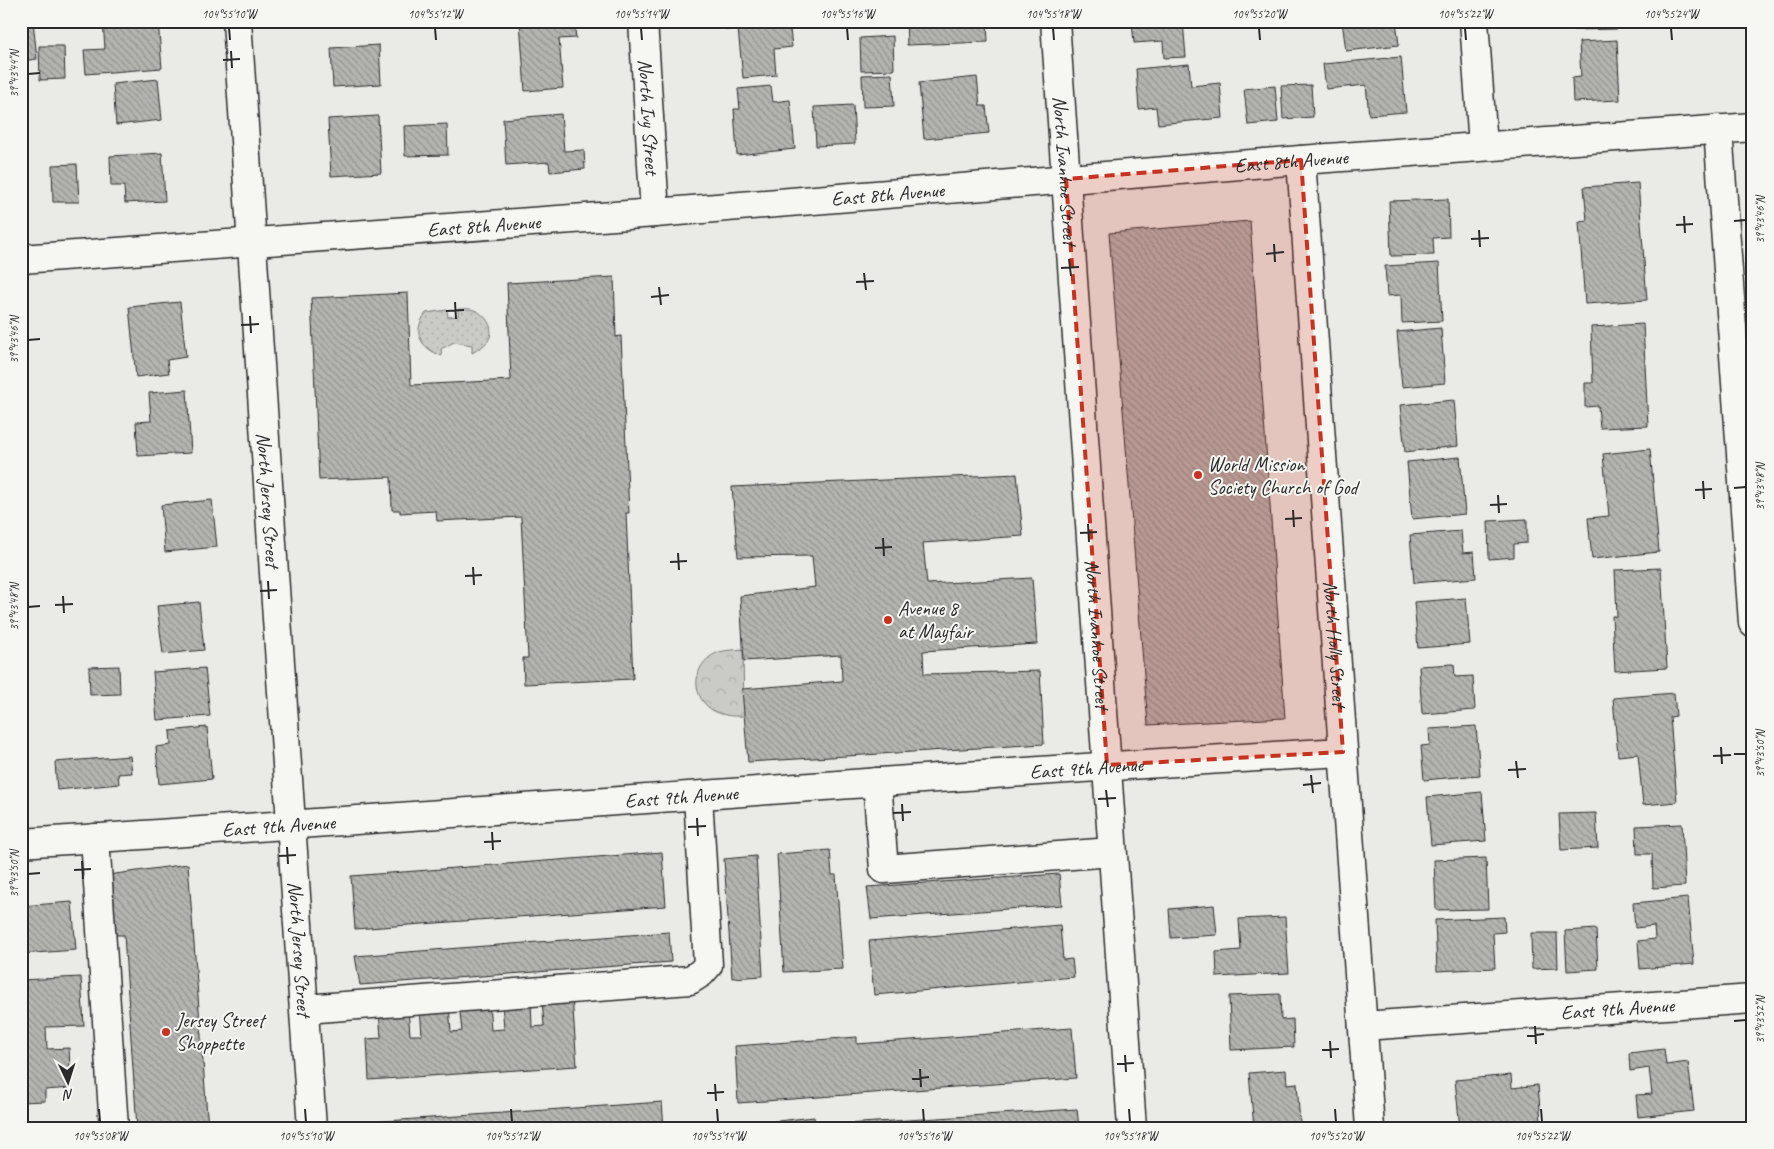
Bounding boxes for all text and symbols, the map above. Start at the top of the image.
text: 104°55'10"W [202,6,258,22]
text: 104°55'12"W [408,6,464,22]
text: 104°55'14"W [614,6,670,22]
text: 104°55'16"W [820,6,876,22]
text: 104°55'18"W [1026,6,1082,22]
text: 104°55'20"W [1232,6,1288,22]
text: 104°55'22"W [1438,6,1494,22]
text: 104°55'24"W [1644,6,1700,22]
text: 39°43'44"N [6,49,22,98]
street label: North Ivy Street [632,58,665,178]
street label: North Ivanhoe Street [1047,95,1083,250]
street label: East 8th Avenue [1234,145,1350,178]
street label: East 8th Avenue [830,177,947,212]
text: 39°43'46"N [1752,195,1768,244]
street label: East 8th Avenue [426,209,543,242]
text: 39°43'46"N [6,315,22,364]
street label: North Jersey Street [251,432,285,572]
place label: World Mission Society Church of God [1208,452,1361,500]
text: 39°43'48"N [1752,462,1768,511]
marker: World Mission Society Church of God [1192,469,1204,481]
street label: North Ivanhoe Street [1080,559,1115,713]
street label: North Holly Street [1318,580,1352,711]
text: 39°43'48"N [6,582,22,631]
place label: Avenue 8 at Mayfair [898,596,974,644]
marker: Avenue 8 at Mayfair [882,614,894,626]
text: 39°43'50"N [1752,729,1768,778]
street label: East 9th Avenue [1029,752,1145,785]
street label: East 9th Avenue [624,780,740,814]
street label: East 9th Avenue [221,810,337,843]
text: 39°43'50"N [6,849,22,898]
street label: North Jersey Street [282,881,317,1021]
street label: East 9th Avenue [1560,992,1676,1025]
text: 39°43'52"N [1752,995,1768,1044]
place label: Jersey Street Shoppette [175,1008,268,1056]
marker: Jersey Street Shoppette [160,1026,172,1038]
north arrow [42,1056,92,1106]
text: N [62,1086,74,1103]
text: 104°55'08"W [73,1128,129,1144]
text: 104°55'10"W [279,1128,335,1144]
text: 104°55'12"W [485,1128,541,1144]
text: 104°55'14"W [691,1128,747,1144]
text: 104°55'16"W [897,1128,953,1144]
text: 104°55'18"W [1103,1128,1159,1144]
text: 104°55'20"W [1309,1128,1365,1144]
text: 104°55'22"W [1515,1128,1571,1144]

